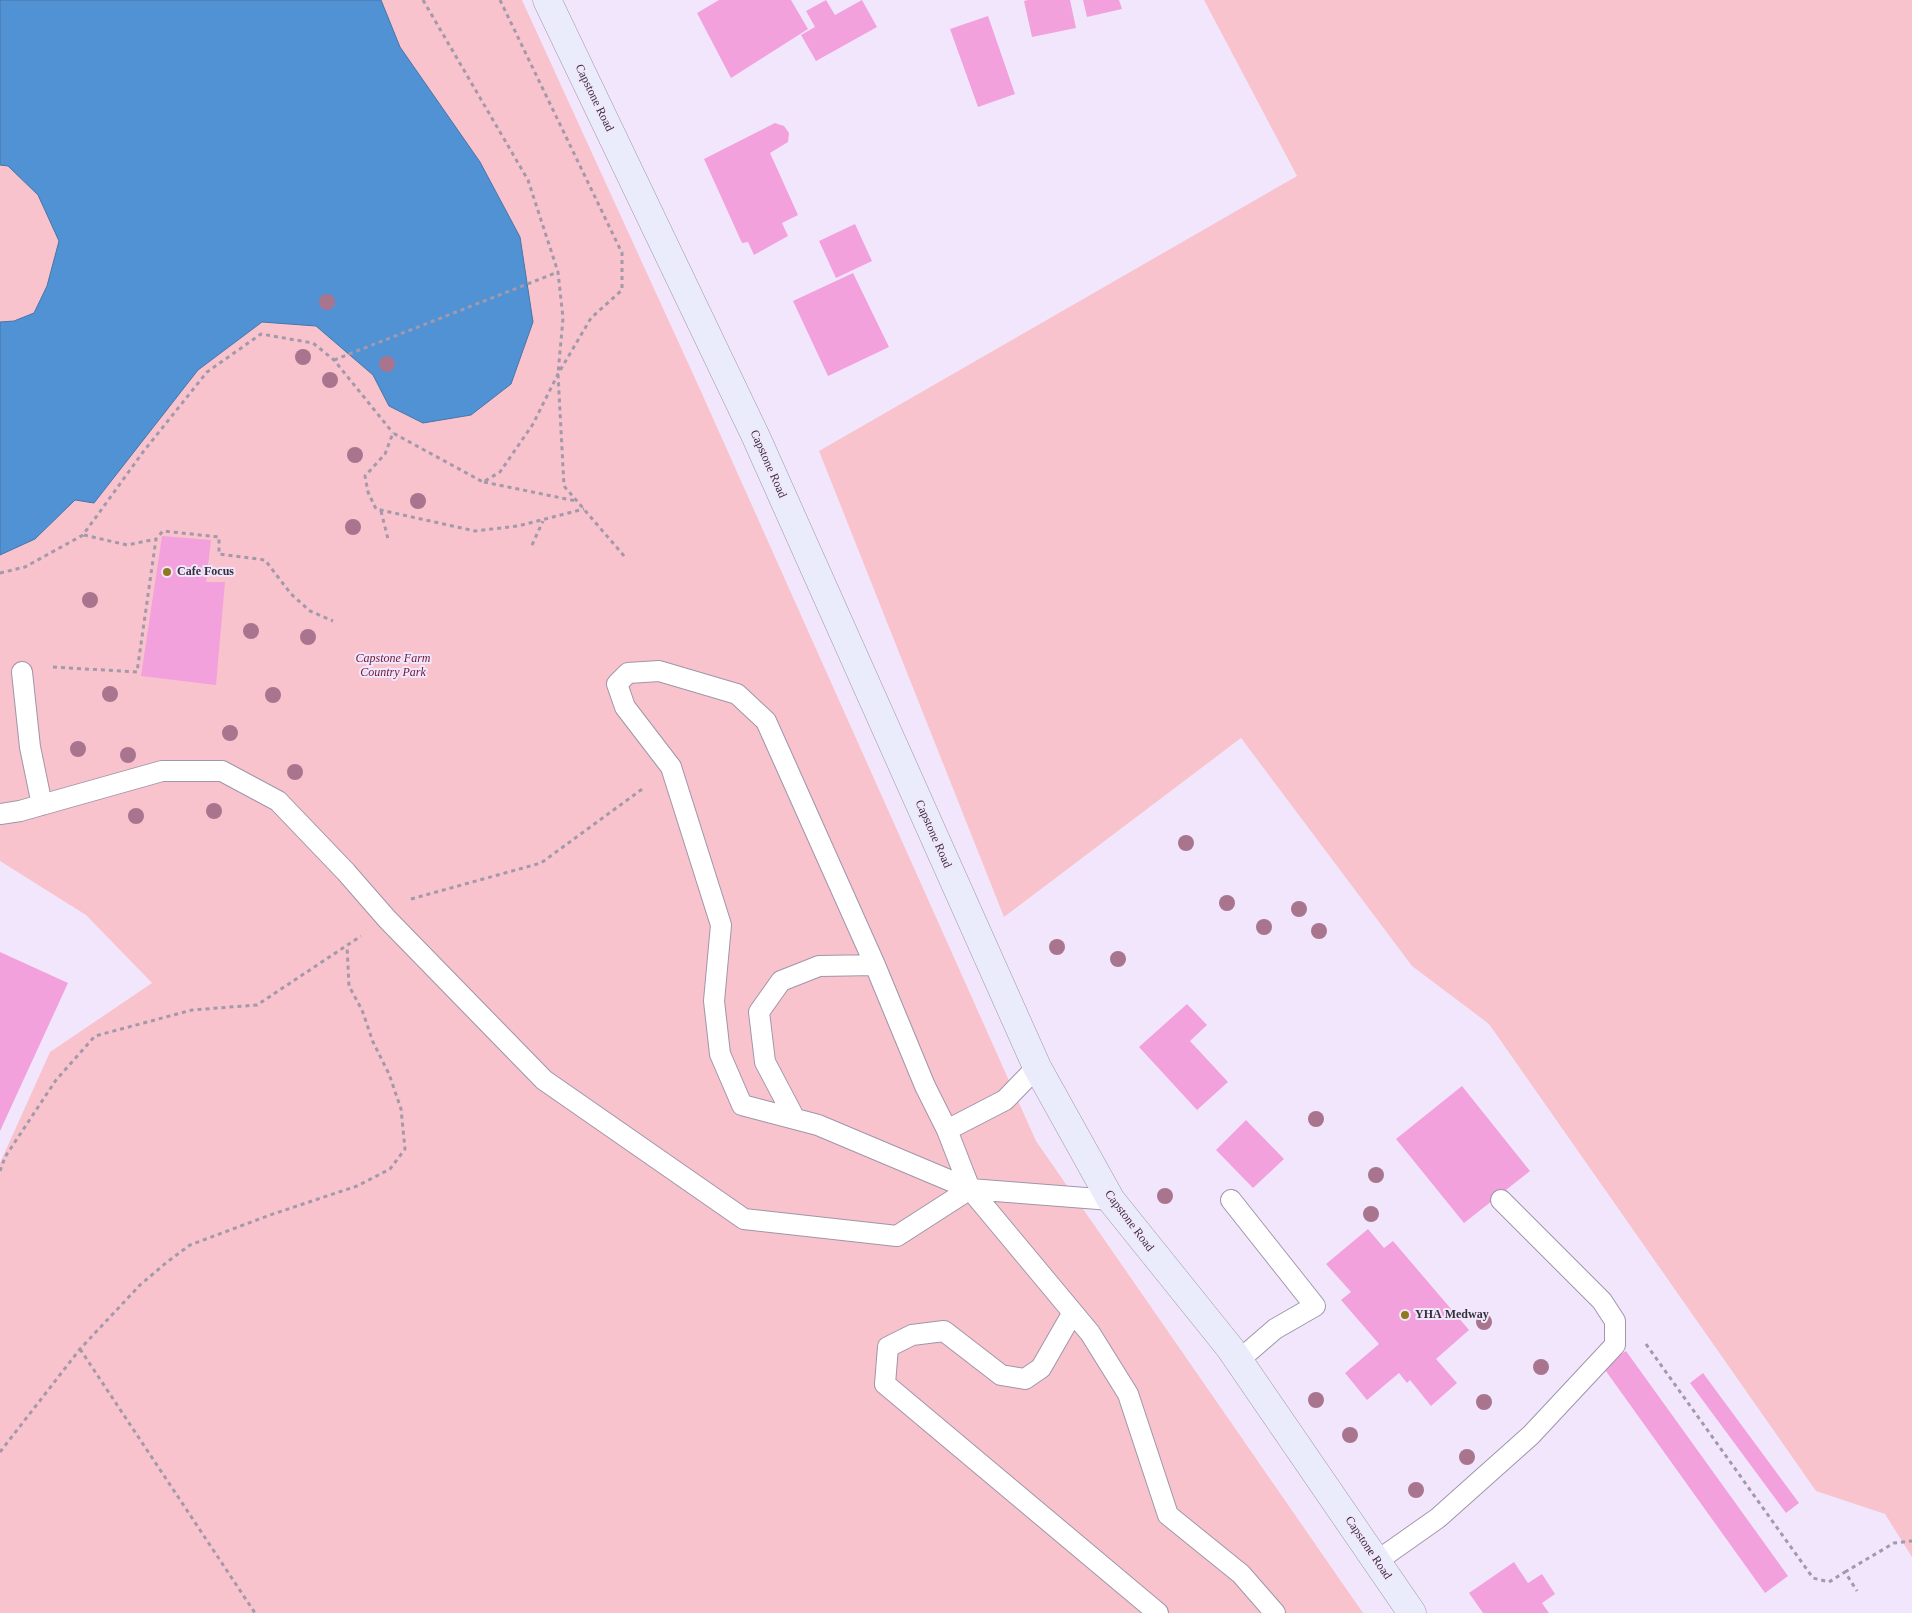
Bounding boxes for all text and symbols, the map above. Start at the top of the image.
street label: Capstone Road [572,62,616,134]
street label: Capstone Road [747,428,789,500]
place label: Cafe Focus [177,565,234,579]
marker: Cafe Focus [161,566,173,578]
park label: Capstone Farm Country Park [356,652,430,680]
street label: Capstone Road [912,798,954,870]
street label: Capstone Road [1101,1188,1157,1254]
place label: YHA Medway [1415,1308,1489,1322]
marker: YHA Medway [1399,1309,1411,1321]
street label: Capstone Road [1342,1514,1394,1582]

